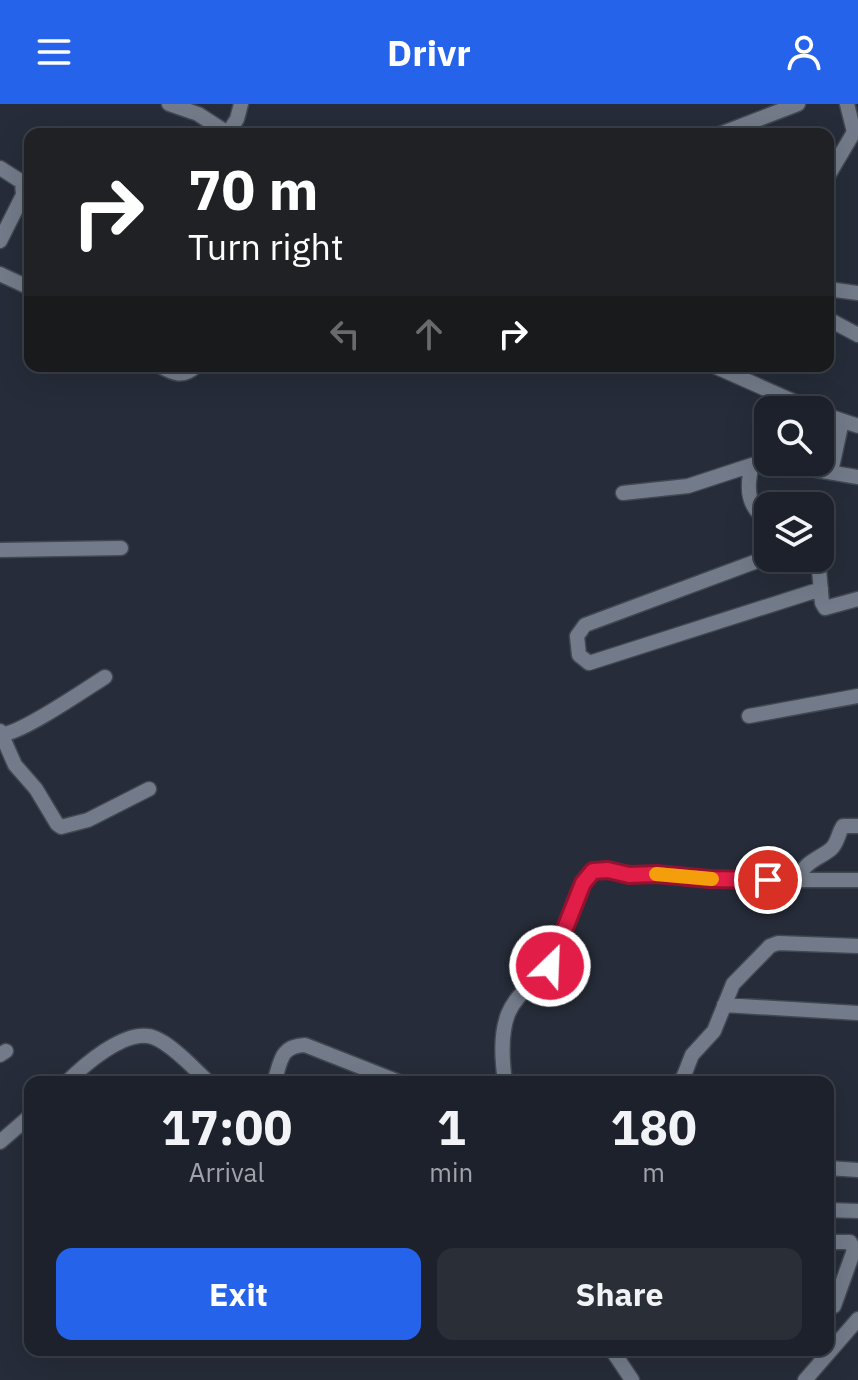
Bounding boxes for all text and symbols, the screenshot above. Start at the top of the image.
text: Drivr [387,29,471,76]
icon: menu [32,30,76,74]
icon: person [782,30,826,74]
text: 70 m [188,153,318,225]
icon: right [56,160,160,264]
text: Turn right [188,223,344,270]
icon: left [323,312,367,356]
icon: ahead [407,312,451,356]
icon: right [491,312,535,356]
map controls [754,396,834,572]
button: search [754,396,834,476]
button: layers [754,492,834,572]
pin [734,846,802,914]
icon: arrive [746,858,790,902]
position arrow [508,924,592,1008]
text: 17:00 [161,1096,292,1158]
text: 1 [437,1096,466,1158]
text: 180 [610,1096,697,1158]
text: Arrival [189,1155,265,1189]
text: min [429,1155,473,1189]
text: m [642,1155,665,1189]
button: Exit [56,1248,421,1340]
button: Share [437,1248,802,1340]

